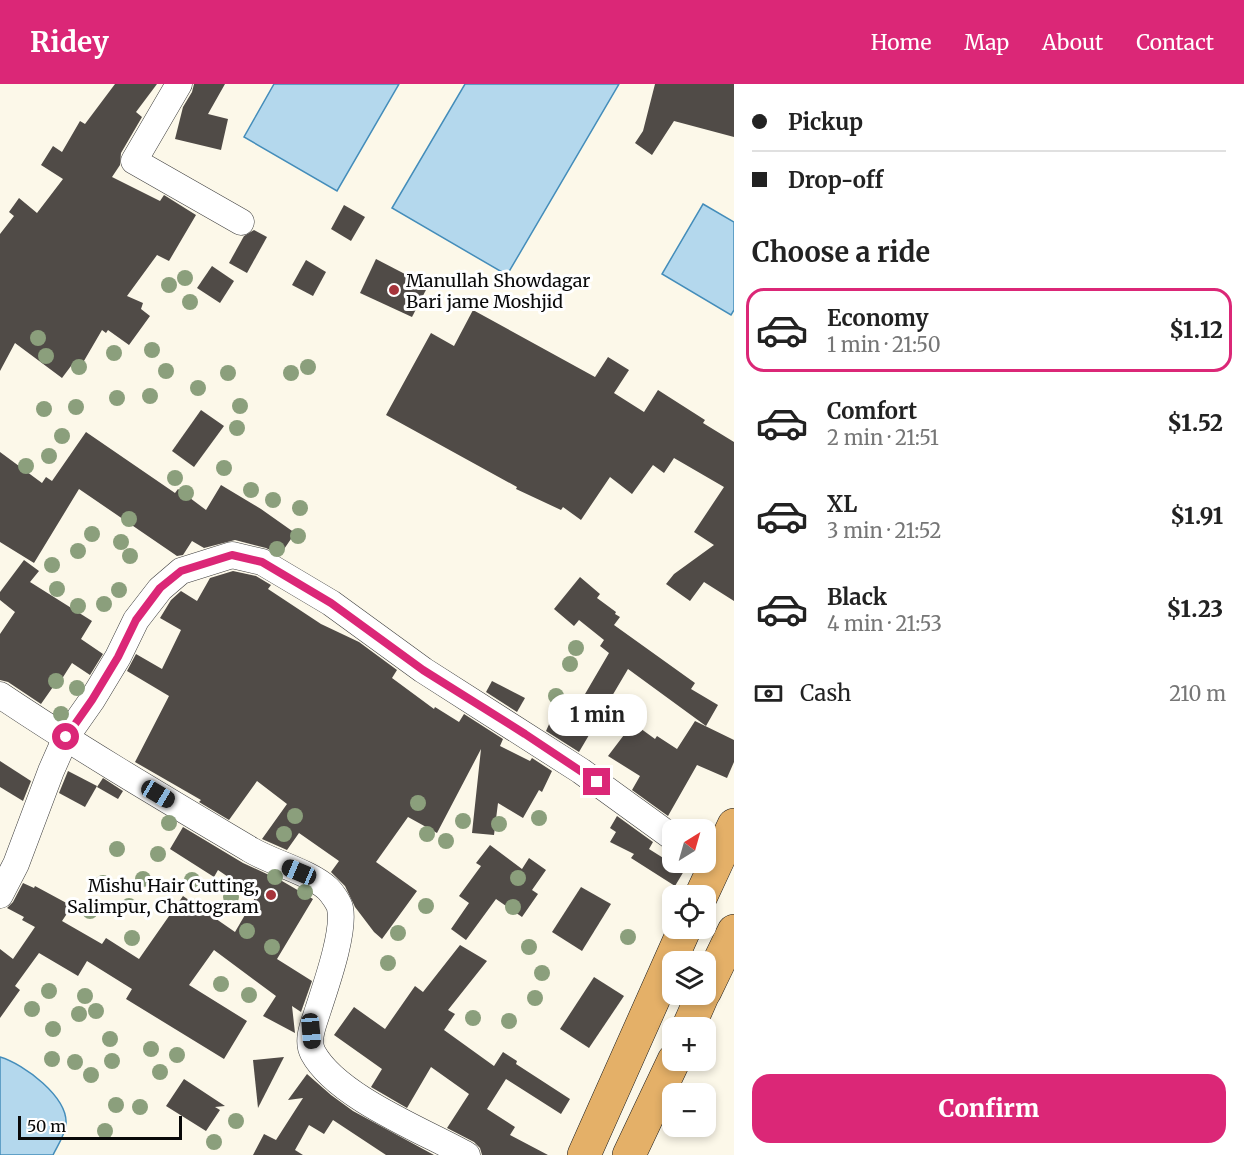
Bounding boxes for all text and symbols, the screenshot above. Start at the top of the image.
text: Ridey [30,24,109,60]
text: Home [871,29,931,56]
text: Map [964,29,1009,56]
text: About [1042,29,1103,56]
text: Contact [1136,29,1214,56]
text: Pickup [788,108,863,136]
text: Drop-off [788,166,883,194]
text: Choose a ride [752,235,930,269]
place label: Manullah Showdagar Bari jame Moshjid [406,269,590,313]
marker: Manullah Showdagar Bari jame Moshjid [387,283,401,297]
icon: car [755,303,809,357]
text: Economy [827,304,928,332]
text: $1.12 [1169,316,1223,344]
text: 1 min · 21:50 [827,332,941,357]
icon: car [755,396,809,450]
text: Comfort [827,397,917,425]
text: $1.52 [1167,409,1223,437]
text: 2 min · 21:51 [827,425,939,450]
icon: car [755,489,809,543]
text: XL [827,490,857,518]
text: $1.91 [1170,502,1223,530]
text: 3 min · 21:52 [827,518,942,543]
icon: car [755,582,809,636]
text: Black [827,583,887,611]
text: $1.23 [1167,595,1223,623]
text: 4 min · 21:53 [827,611,942,636]
icon: cash [752,677,785,710]
text: Cash [800,679,851,707]
text: 210 m [1169,681,1226,706]
callout: 1 min [548,695,646,737]
text: 1 min [570,702,625,727]
route start [52,723,79,750]
route end [583,768,610,795]
car [138,777,178,811]
north arrow [662,819,716,873]
map controls [662,819,716,1137]
car [279,857,319,887]
place label: Mishu Hair Cutting, Salimpur, Chattogram [67,874,259,918]
button: locate [662,885,716,939]
marker: Mishu Hair Cutting, Salimpur, Chattogram [264,888,278,902]
button: layers [662,951,716,1005]
car [300,1012,322,1050]
button: + [662,1017,716,1071]
button: Confirm [752,1074,1226,1143]
button: − [662,1083,716,1137]
scale bar [18,1113,182,1140]
text: 50 m [27,1116,66,1136]

